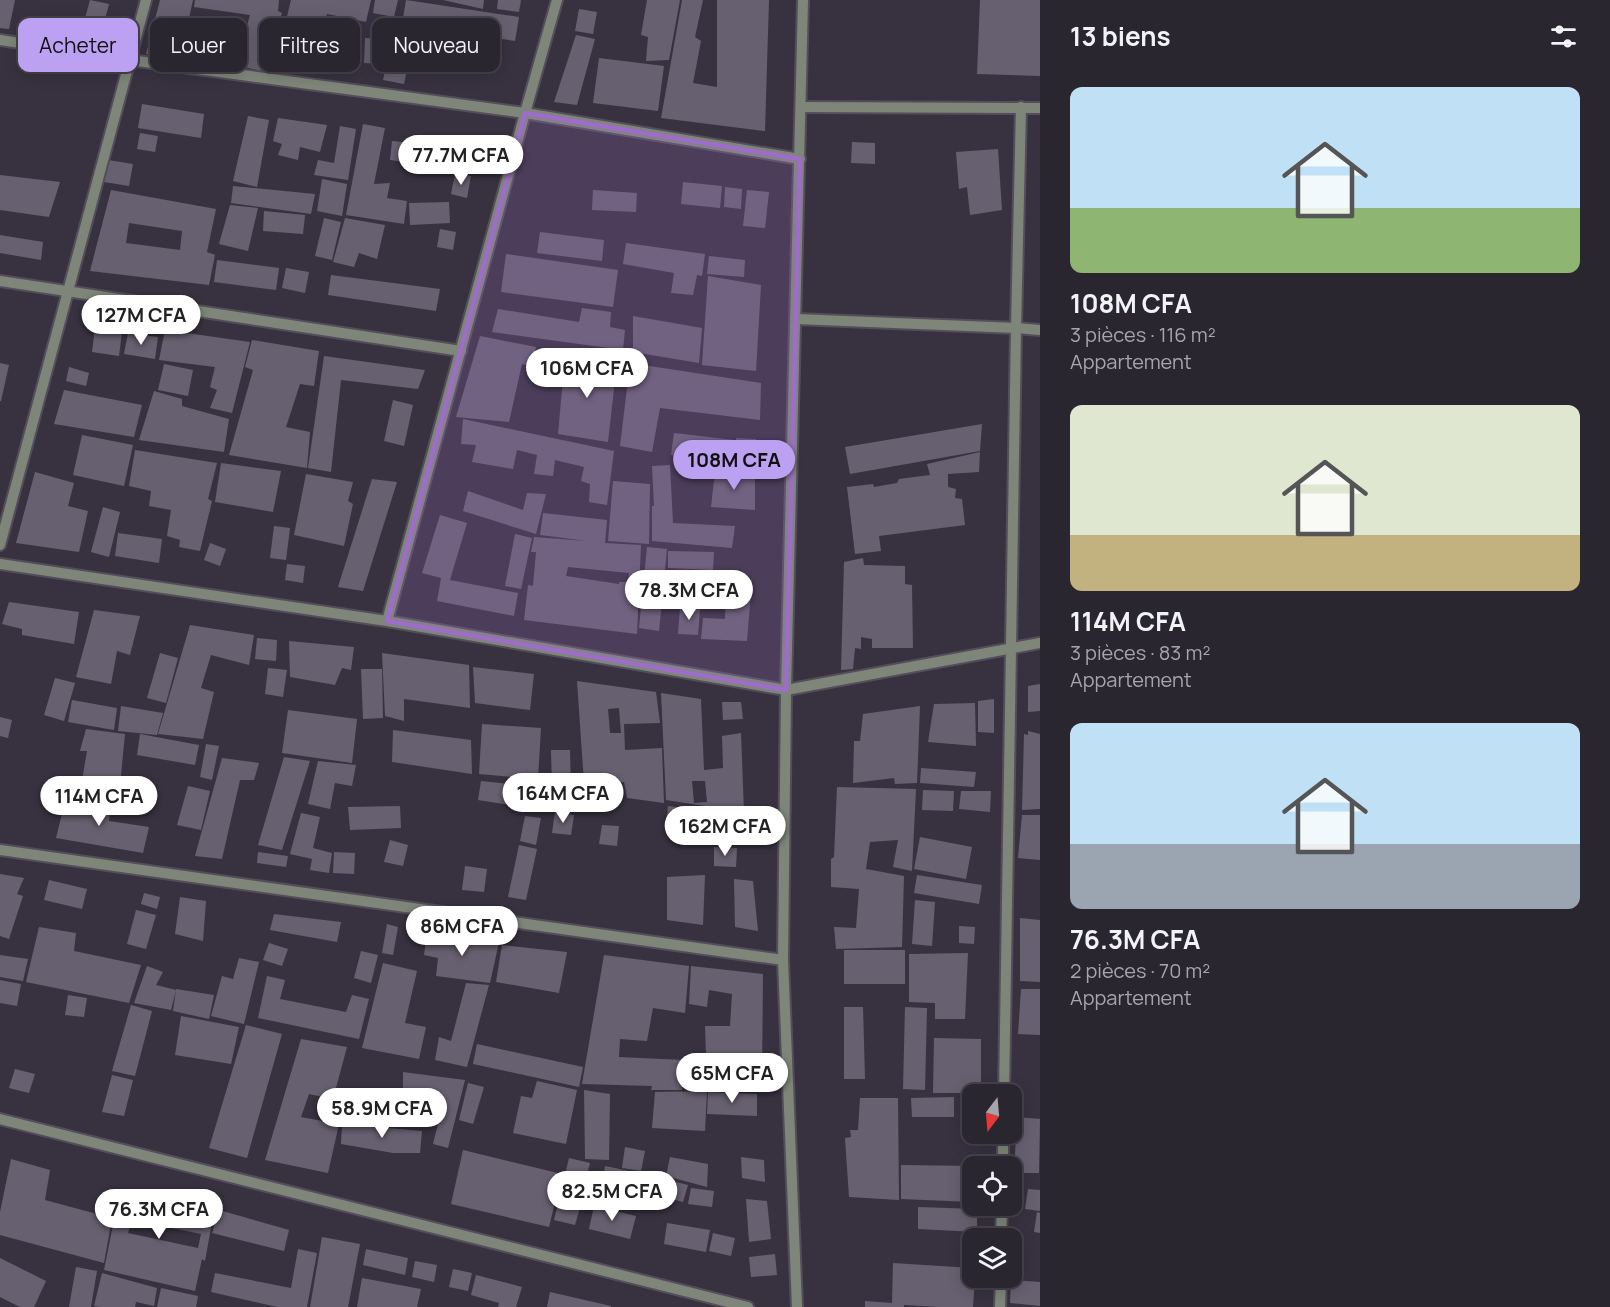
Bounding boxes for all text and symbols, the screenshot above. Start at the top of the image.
chip: Acheter [18,18,138,72]
chip: Louer [150,18,247,72]
chip: Filtres [259,18,360,72]
chip: Nouveau [372,18,500,72]
text: 13 biens [1070,18,1171,54]
icon: filters [1547,20,1580,53]
icon: home [1271,126,1379,234]
pin: 77.7M CFA [392,135,530,186]
text: 77.7M CFA [412,141,510,168]
text: 108M CFA [1070,285,1192,321]
pin: 127M CFA [79,295,203,346]
text: 127M CFA [96,301,186,328]
text: 3 pièces · 116 m² [1070,321,1216,348]
pin: 106M CFA [525,348,649,399]
text: Appartement [1070,348,1192,375]
text: 106M CFA [540,354,634,381]
pin: 108M CFA [672,440,796,491]
icon: home [1271,444,1379,552]
text: 108M CFA [687,446,781,473]
pin: 78.3M CFA [620,570,758,621]
text: 78.3M CFA [639,576,739,603]
text: 114M CFA [1070,603,1186,639]
text: 3 pièces · 83 m² [1070,639,1210,666]
text: Appartement [1070,666,1192,693]
icon: home [1271,762,1379,870]
pin: 164M CFA [501,773,625,824]
pin: 114M CFA [37,776,161,827]
text: 164M CFA [517,779,609,806]
text: 114M CFA [54,782,144,809]
pin: 162M CFA [663,806,787,857]
text: 162M CFA [679,812,771,839]
pin: 86M CFA [407,906,517,957]
text: 86M CFA [420,912,504,939]
text: 76.3M CFA [1070,921,1200,957]
text: 2 pièces · 70 m² [1070,957,1210,984]
text: Appartement [1070,984,1192,1011]
pin: 65M CFA [677,1053,787,1104]
text: 65M CFA [690,1059,774,1086]
north arrow [962,1084,1022,1144]
map controls [962,1084,1022,1288]
pin: 58.9M CFA [313,1088,451,1139]
text: 58.9M CFA [331,1094,433,1121]
button: locate [962,1156,1022,1216]
pin: 82.5M CFA [543,1171,681,1222]
text: 82.5M CFA [561,1177,663,1204]
pin: 76.3M CFA [90,1189,228,1240]
text: 76.3M CFA [109,1195,209,1222]
button: layers [962,1228,1022,1288]

